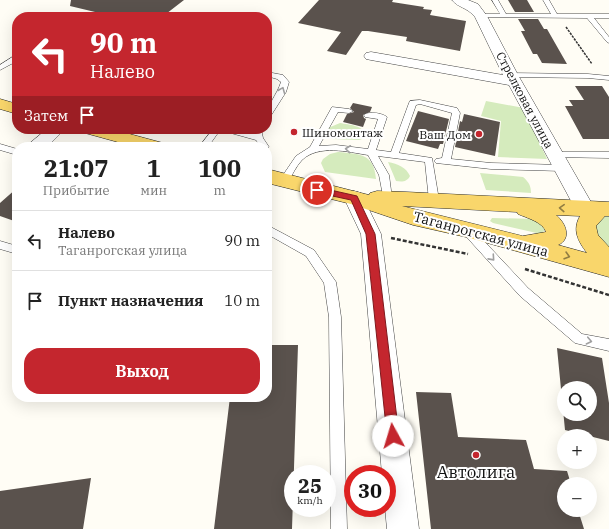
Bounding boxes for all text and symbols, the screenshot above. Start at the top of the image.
text: 90 m [90,24,157,61]
icon: left [24,28,76,80]
street label: Стрелковая улица [493,49,557,151]
text: Налево [90,60,155,83]
one-way arrow [277,87,285,94]
icon: arrive [76,104,98,126]
text: Затем [24,106,68,125]
place label: Шиномонтаж [302,125,383,140]
marker: Шиномонтаж [289,127,299,137]
place label: Ваш Дом [419,127,471,142]
marker: Ваш Дом [474,129,484,139]
one-way arrow [345,145,351,154]
text: 21:07 [44,152,109,184]
text: 1 [147,152,161,184]
text: 100 [198,152,241,184]
pin [300,173,334,207]
icon: arrive [306,179,328,201]
text: Прибытие [43,182,109,199]
text: мин [140,182,167,199]
text: m [213,182,226,199]
one-way arrow [559,204,565,213]
street label: Таганрогская улица [411,207,551,261]
text: Налево [58,223,115,242]
icon: left [24,230,46,252]
text: 90 m [224,231,260,250]
text: Таганрогская улица [58,242,187,259]
one-way arrow [564,252,570,260]
one-way arrow [487,253,494,261]
icon: arrive [24,290,46,312]
text: Пункт назначения [58,291,204,310]
text: 10 m [224,291,260,310]
one-way arrow [586,336,593,344]
button: Выход [24,348,260,394]
map controls [557,381,597,517]
button: search [557,381,597,421]
position arrow [372,415,414,457]
button: + [557,429,597,469]
marker: Автолига [471,450,481,460]
place label: Автолига [437,461,515,483]
speed limit sign: 30 [344,465,396,517]
text: 25 [298,472,322,499]
button: − [557,477,597,517]
text: km/h [297,494,323,507]

